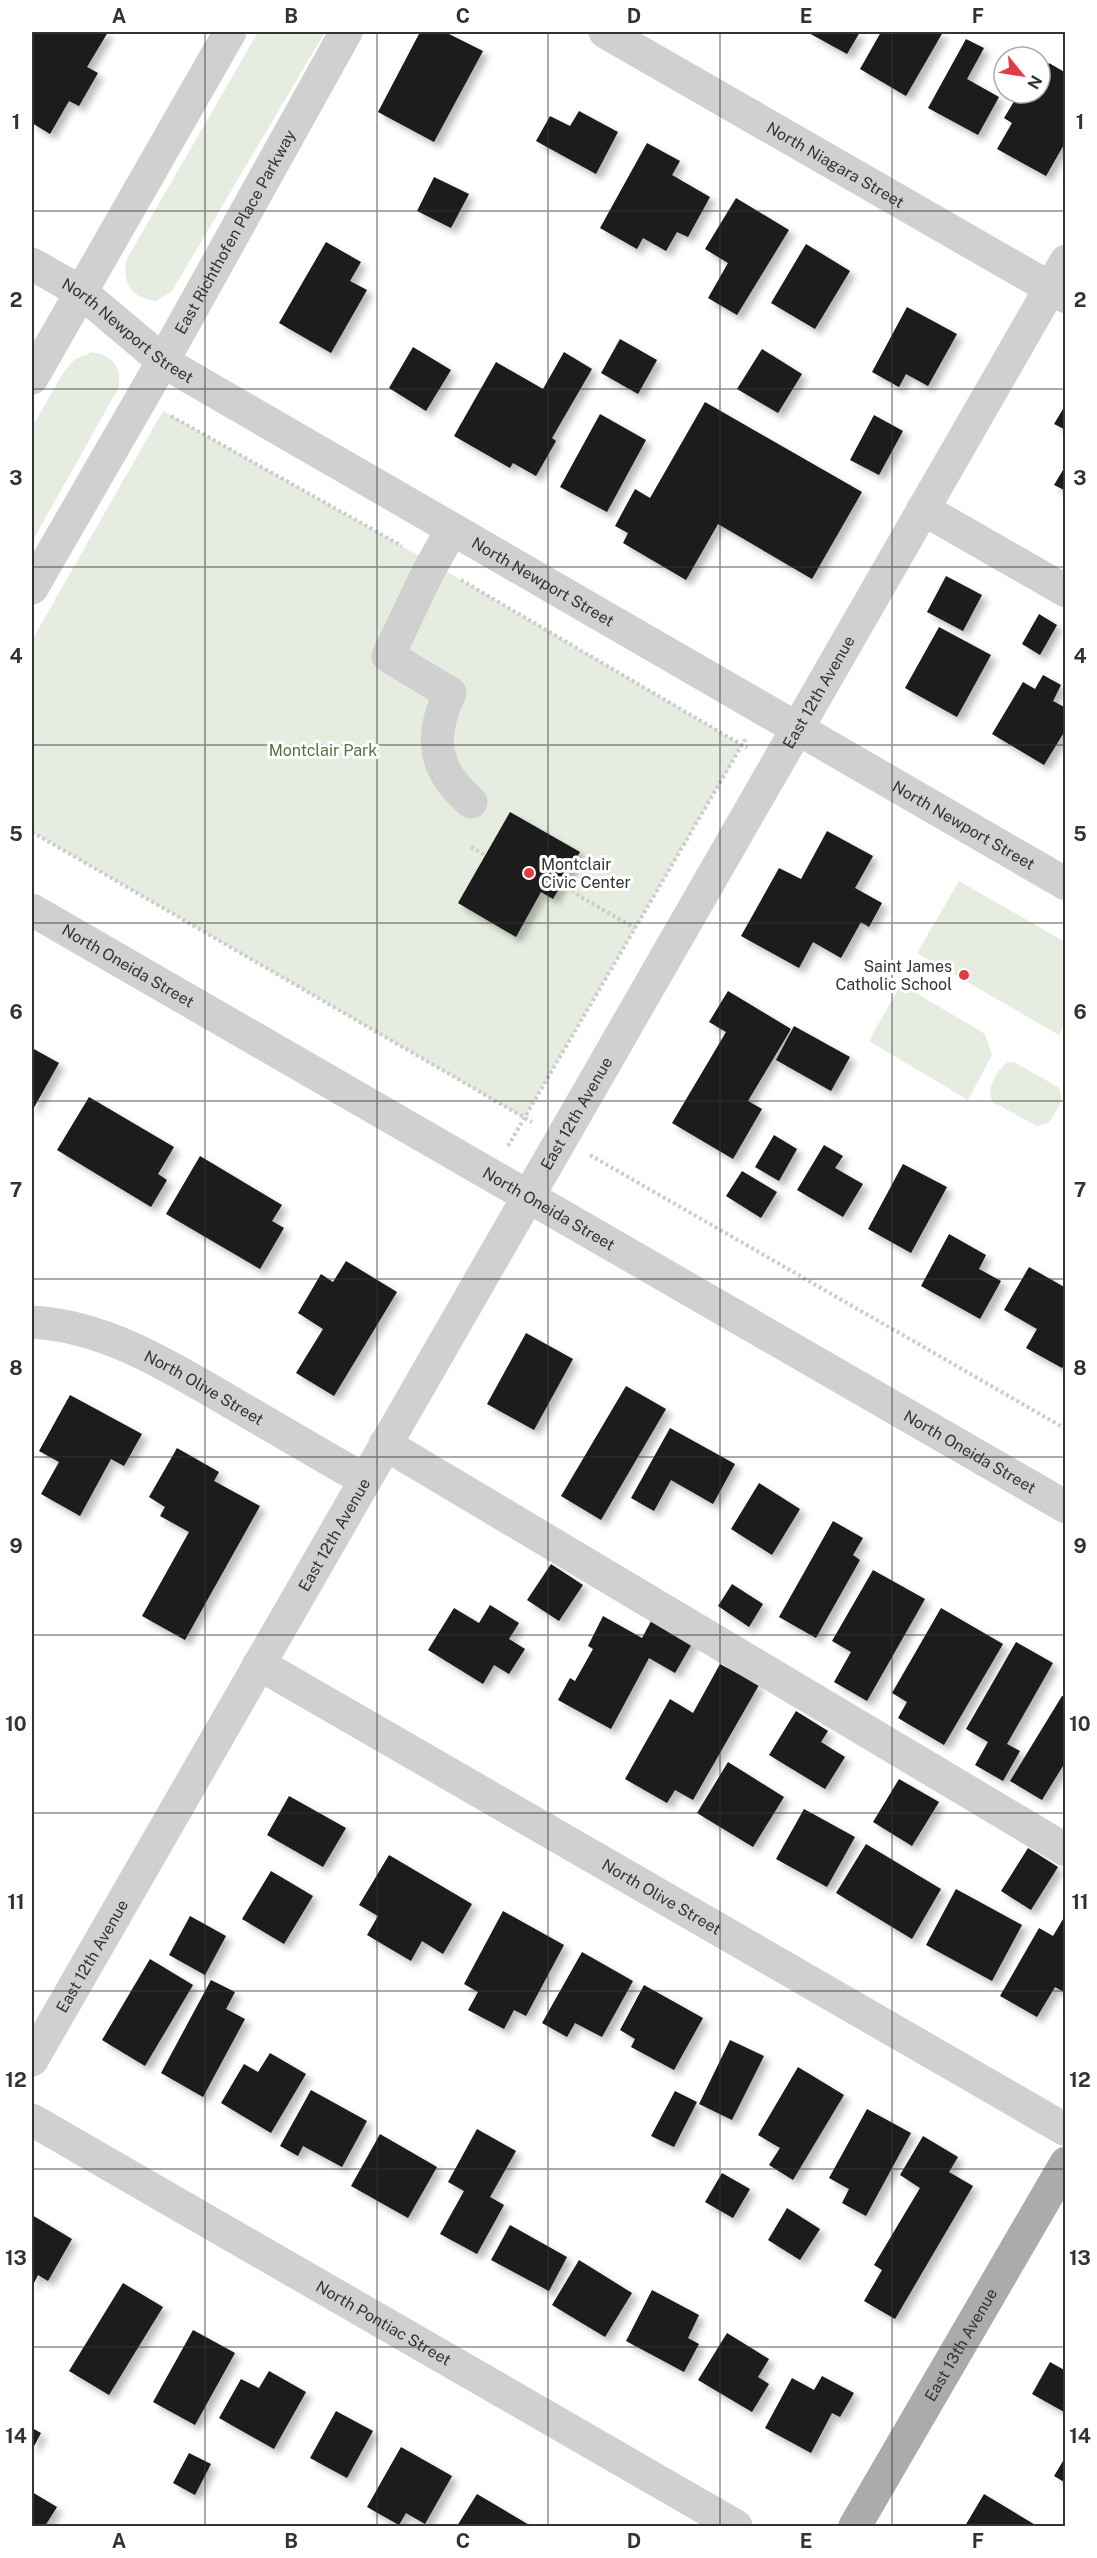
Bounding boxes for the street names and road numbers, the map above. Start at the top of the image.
street label: North Niagara Street [763,118,908,212]
street label: East Richthofen Place Parkway [171,126,299,337]
street label: North Newport Street [59,274,197,387]
street label: North Newport Street [468,533,618,630]
street label: East 12th Avenue [778,632,858,752]
street label: North Newport Street [889,776,1038,873]
street label: North Oneida Street [59,920,198,1011]
street label: East 12th Avenue [536,1053,616,1173]
street label: North Oneida Street [480,1163,618,1254]
street label: North Olive Street [141,1346,267,1429]
street label: North Oneida Street [900,1406,1039,1497]
street label: East 12th Avenue [294,1475,374,1594]
street label: North Olive Street [599,1855,725,1938]
street label: East 12th Avenue [52,1896,132,2016]
street label: North Pontiac Street [313,2276,455,2369]
street label: East 13th Avenue [920,2284,1001,2404]

